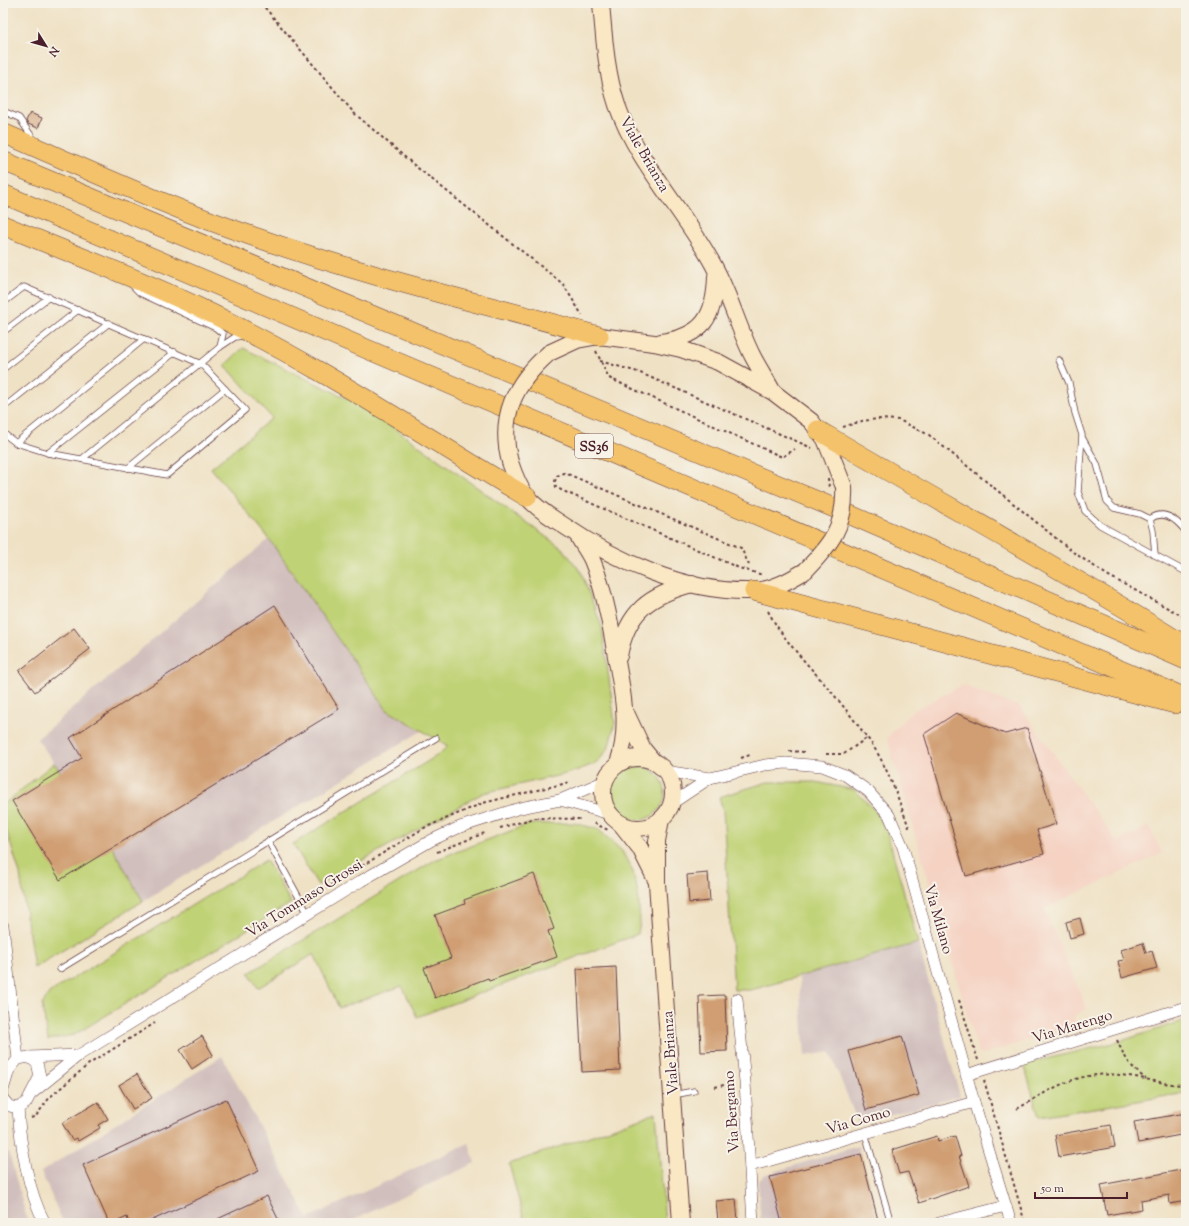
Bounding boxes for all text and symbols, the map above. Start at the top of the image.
north arrow [26,26,66,66]
text: N [44,42,63,60]
street label: Viale Brianza [614,113,674,197]
road number: SS36 [575,434,613,458]
street label: Via Tommaso Grossi [242,855,367,944]
street label: Via Milano [918,882,958,957]
street label: Via Marengo [1030,1005,1115,1050]
street label: Viale Brianza [658,1010,685,1096]
street label: Via Bergamo [719,1070,746,1154]
street label: Via Como [824,1102,893,1141]
scale bar [1035,1174,1127,1200]
text: 50 m [1040,1180,1064,1198]

